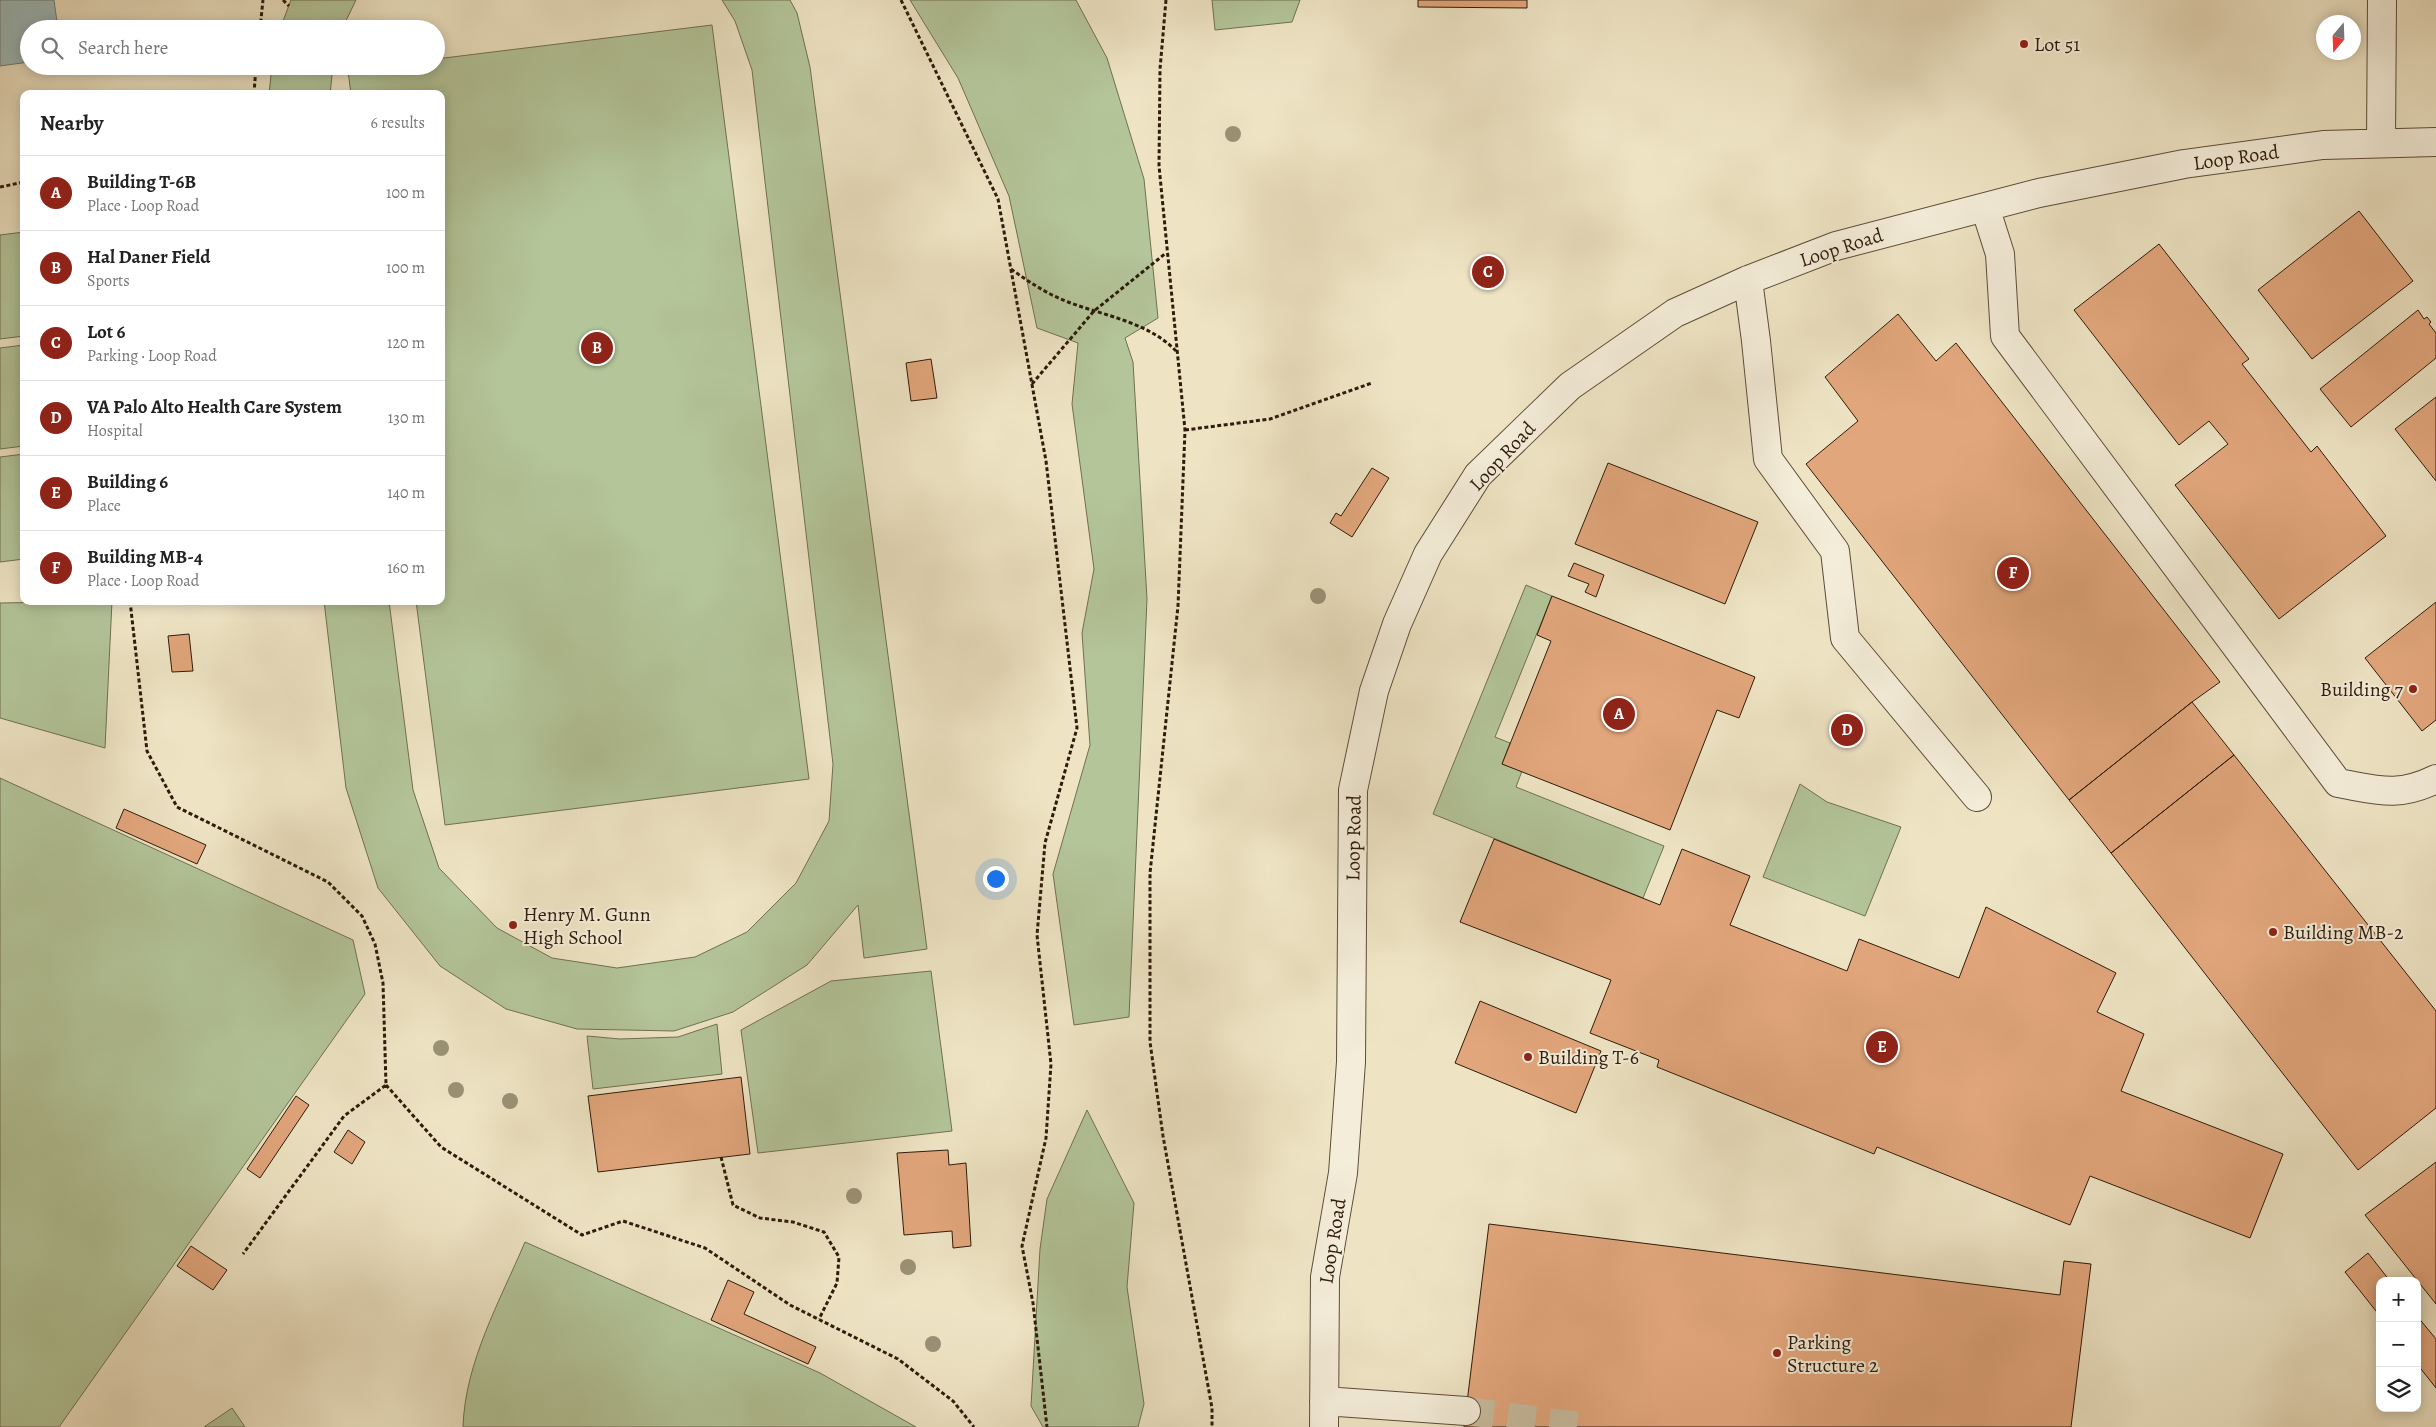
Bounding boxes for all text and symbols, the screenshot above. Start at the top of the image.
north arrow [2316,15,2361,60]
search box [20,20,445,75]
place label: Lot 51 [2034,31,2080,58]
icon: search [38,34,66,62]
text: Search here [78,35,168,61]
marker: Lot 51 [2018,38,2030,50]
text: Nearby [40,109,103,137]
text: 6 results [371,112,425,134]
street label: Loop Road [2191,138,2281,177]
text: Building T-6B [87,169,196,195]
text: A [51,182,61,204]
text: 100 m [386,182,425,204]
text: Place · Loop Road [87,195,199,217]
street label: Loop Road [1796,221,1887,274]
text: Hal Daner Field [87,244,210,270]
pin: C [1472,253,1504,291]
text: B [51,257,61,279]
text: 100 m [386,257,425,279]
text: Sports [87,270,130,292]
text: Lot 6 [87,319,125,345]
pin: B [581,329,613,367]
text: C [51,332,61,354]
text: 120 m [387,332,425,354]
text: Parking · Loop Road [87,345,217,367]
text: VA Palo Alto Health Care System [87,394,342,420]
text: D [50,407,62,429]
text: 130 m [388,407,425,429]
street label: Loop Road [1463,415,1542,497]
text: Hospital [87,420,143,442]
text: Building 6 [87,469,168,495]
text: E [51,482,61,504]
text: 140 m [387,482,425,504]
text: Place [87,495,121,517]
text: Building MB-4 [87,544,203,570]
pin: F [1997,554,2029,592]
text: F [52,557,60,579]
text: 160 m [387,557,425,579]
text: Place · Loop Road [87,570,199,592]
place label: Building 7 [2320,676,2404,703]
marker: Building 7 [2407,683,2419,695]
pin: A [1603,695,1635,733]
pin: D [1831,711,1863,749]
street label: Loop Road [1339,794,1368,881]
your location [983,866,1009,892]
place label: Henry M. Gunn High School [523,901,651,951]
marker: Henry M. Gunn High School [507,919,519,931]
place label: Building MB-2 [2283,919,2404,946]
marker: Building MB-2 [2267,926,2279,938]
pin: E [1866,1028,1898,1066]
place label: Building T-6 [1538,1044,1639,1071]
marker: Building T-6 [1522,1051,1534,1063]
street label: Loop Road [1312,1196,1353,1286]
map controls [2376,1277,2421,1412]
button: + [2376,1277,2421,1322]
button: − [2376,1322,2421,1367]
place label: Parking Structure 2 [1787,1329,1879,1379]
marker: Parking Structure 2 [1771,1347,1783,1359]
button: layers [2376,1367,2421,1412]

